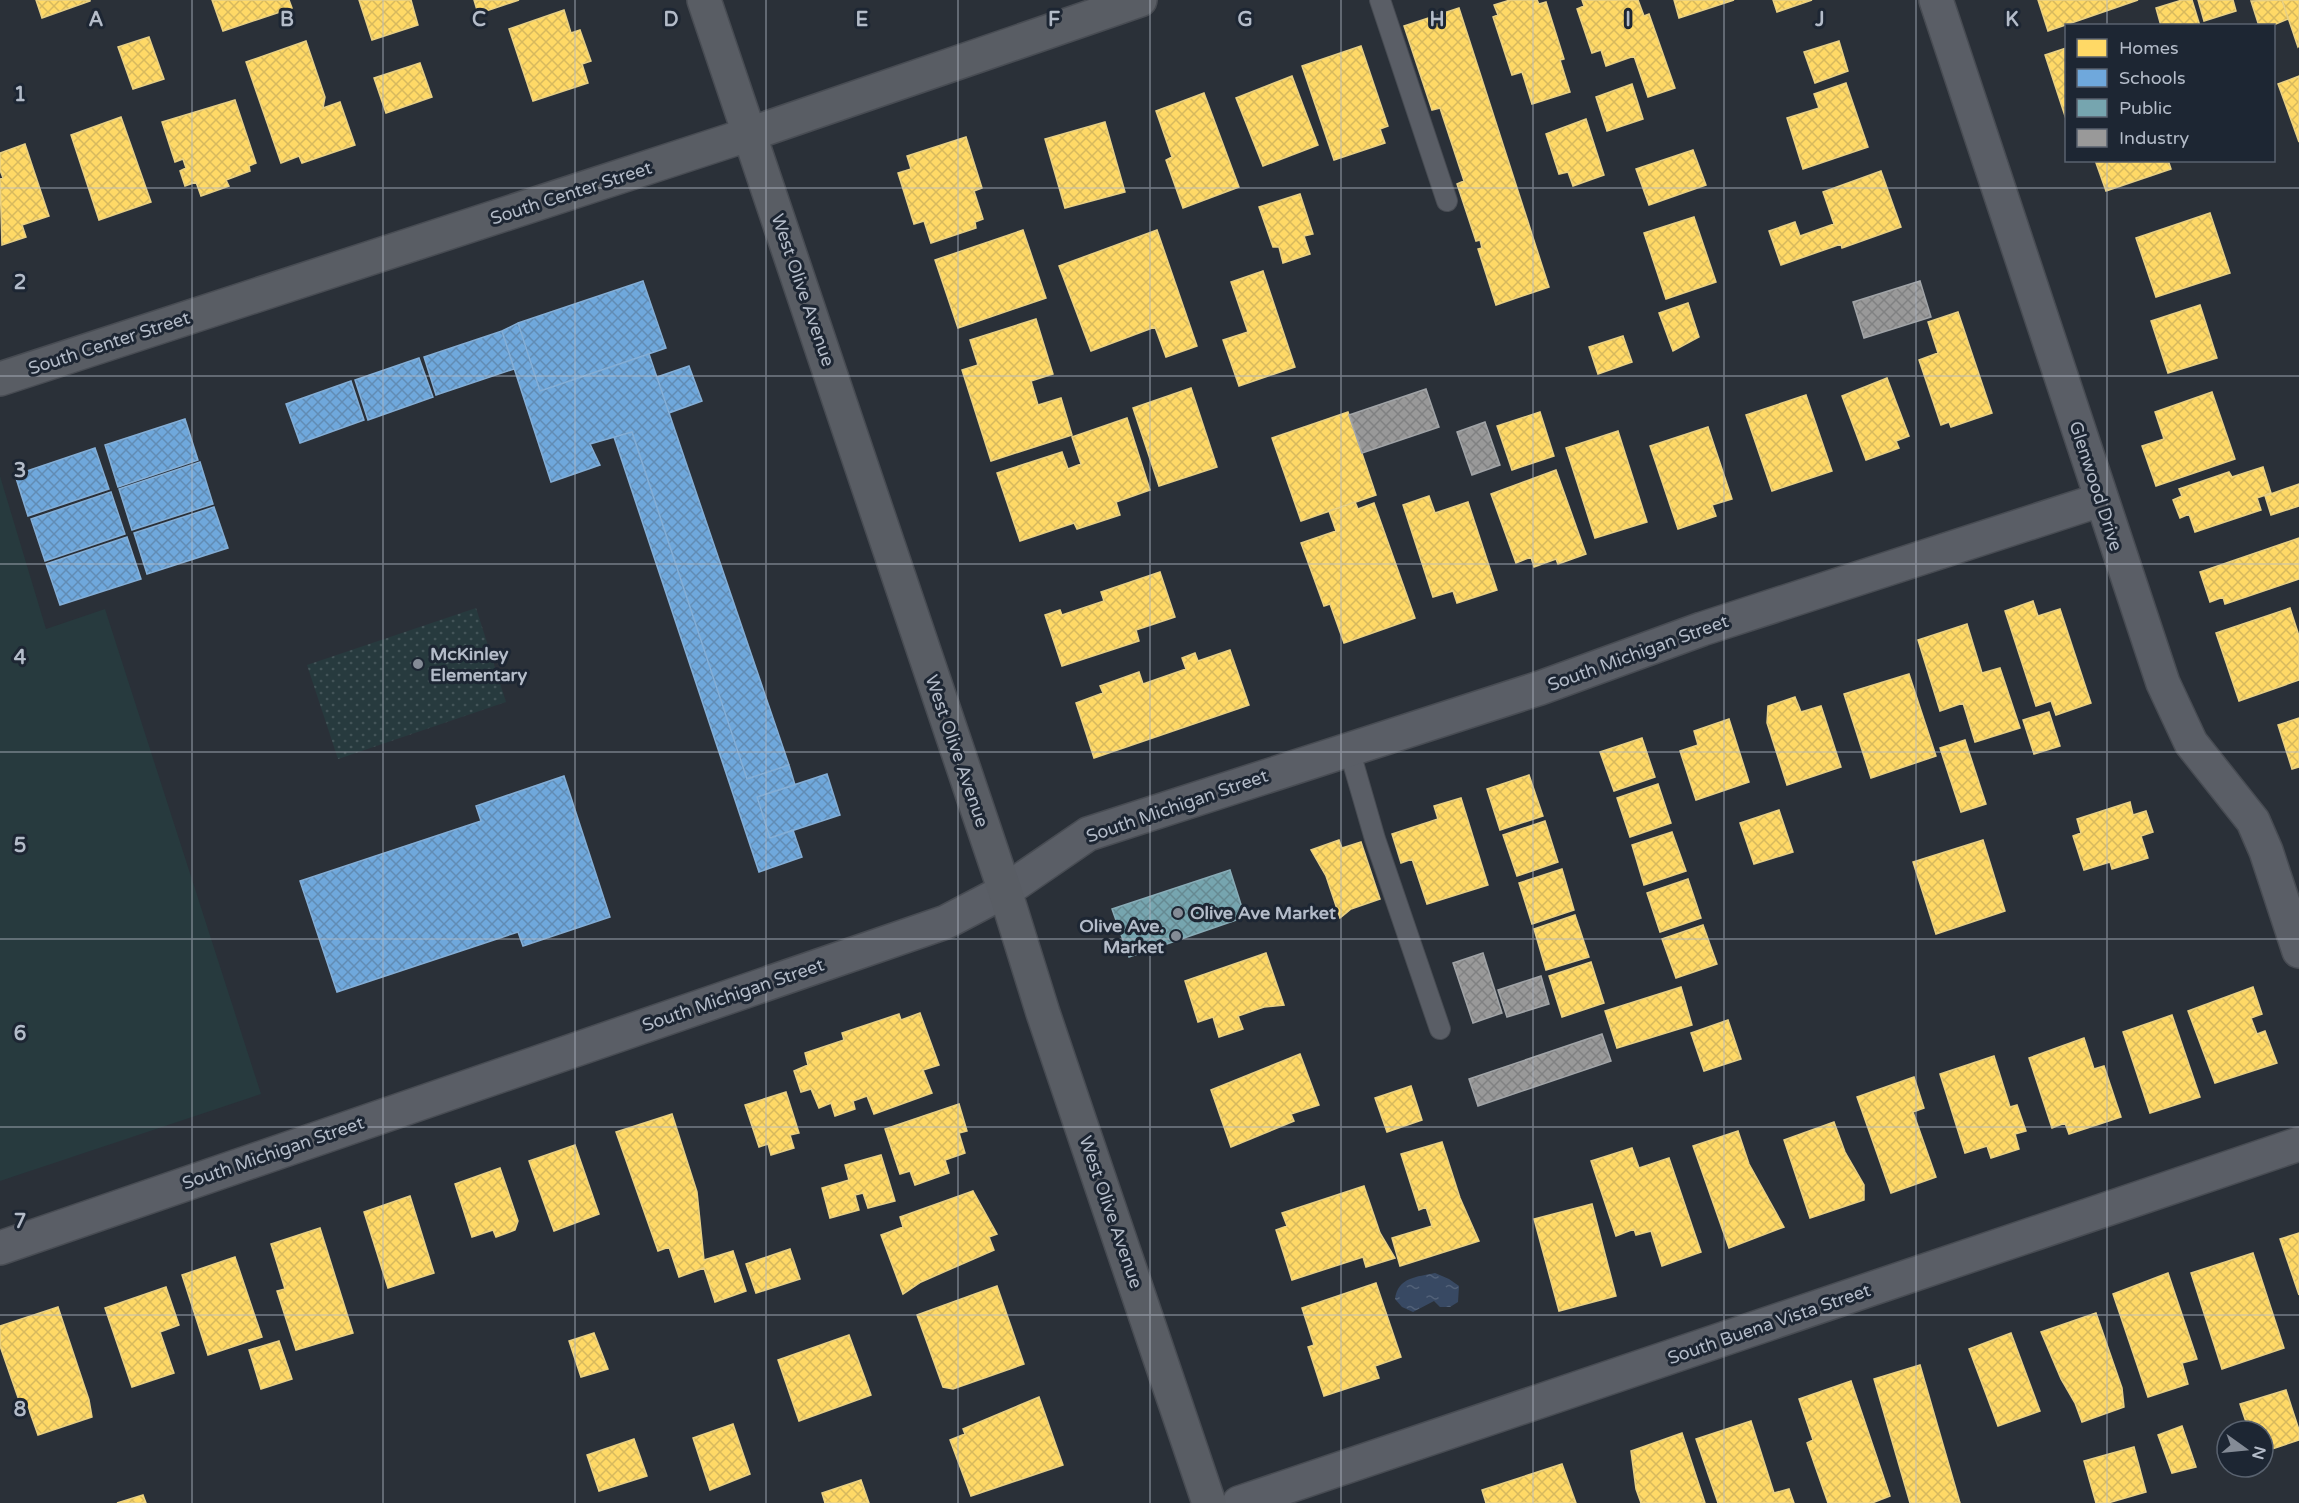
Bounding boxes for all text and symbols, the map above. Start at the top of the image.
text: A [89,8,104,32]
text: B [280,8,294,32]
text: C [472,8,486,32]
text: D [663,8,679,32]
text: E [856,8,869,32]
text: F [1048,8,1060,32]
text: G [1237,8,1253,32]
text: H [1429,8,1445,32]
text: I [1625,8,1631,32]
text: J [1814,8,1825,32]
text: K [2005,8,2019,32]
legend [2065,24,2275,162]
text: Homes [2119,37,2179,59]
text: Schools [2119,67,2186,89]
text: 1 [14,83,26,107]
text: Public [2119,97,2172,119]
text: Industry [2119,127,2190,149]
street label: South Center Street [487,156,655,230]
street label: West Olive Avenue [767,211,839,369]
text: 2 [14,271,26,295]
street label: South Center Street [25,306,193,380]
street label: Glenwood Drive [2065,418,2127,554]
text: 3 [14,459,26,483]
street label: South Michigan Street [1545,610,1732,696]
place label: McKinley Elementary [430,643,527,686]
text: 4 [14,646,27,670]
marker: McKinley Elementary [411,657,425,671]
street label: West Olive Avenue [921,672,993,830]
street label: South Michigan Street [1083,765,1271,847]
text: 5 [14,834,26,858]
place label: Olive Ave Market [1190,902,1336,924]
marker: Olive Ave Market [1171,906,1185,920]
place label: Olive Ave. Market [1079,915,1164,958]
marker: Olive Ave. Market [1169,929,1183,943]
street label: South Michigan Street [639,954,827,1036]
text: 6 [14,1022,26,1046]
street label: South Michigan Street [179,1112,367,1194]
street label: West Olive Avenue [1075,1133,1147,1291]
text: 7 [14,1210,26,1234]
street label: South Buena Vista Street [1665,1279,1874,1369]
text: 8 [14,1398,26,1422]
north arrow [2215,1419,2275,1479]
text: N [2247,1444,2270,1461]

